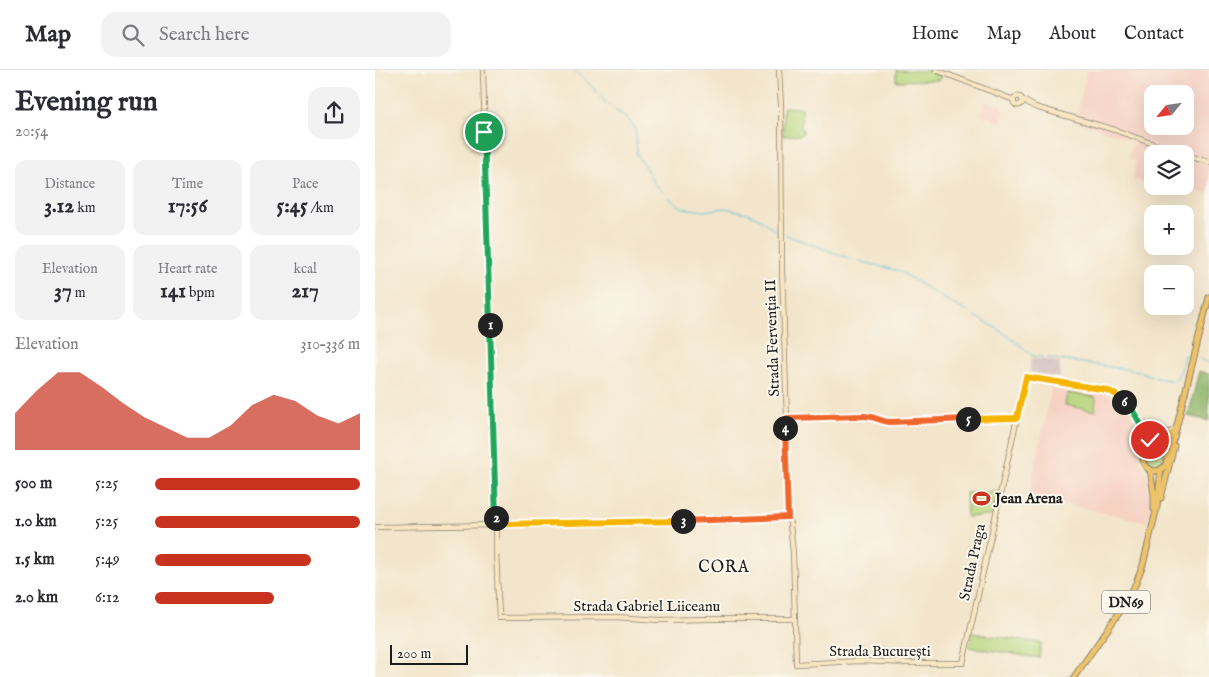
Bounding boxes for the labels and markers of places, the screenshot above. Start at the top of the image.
pin [463,111,505,153]
pin: 1 [477,312,503,338]
pin: 6 [1111,390,1137,414]
pin: 5 [955,406,981,432]
pin: 4 [773,416,797,440]
pin [1129,419,1171,461]
sports icon: Jean Arena [971,488,991,508]
place label: Jean Arena [993,489,1063,508]
pin: 2 [483,506,509,530]
pin: 3 [671,508,695,534]

